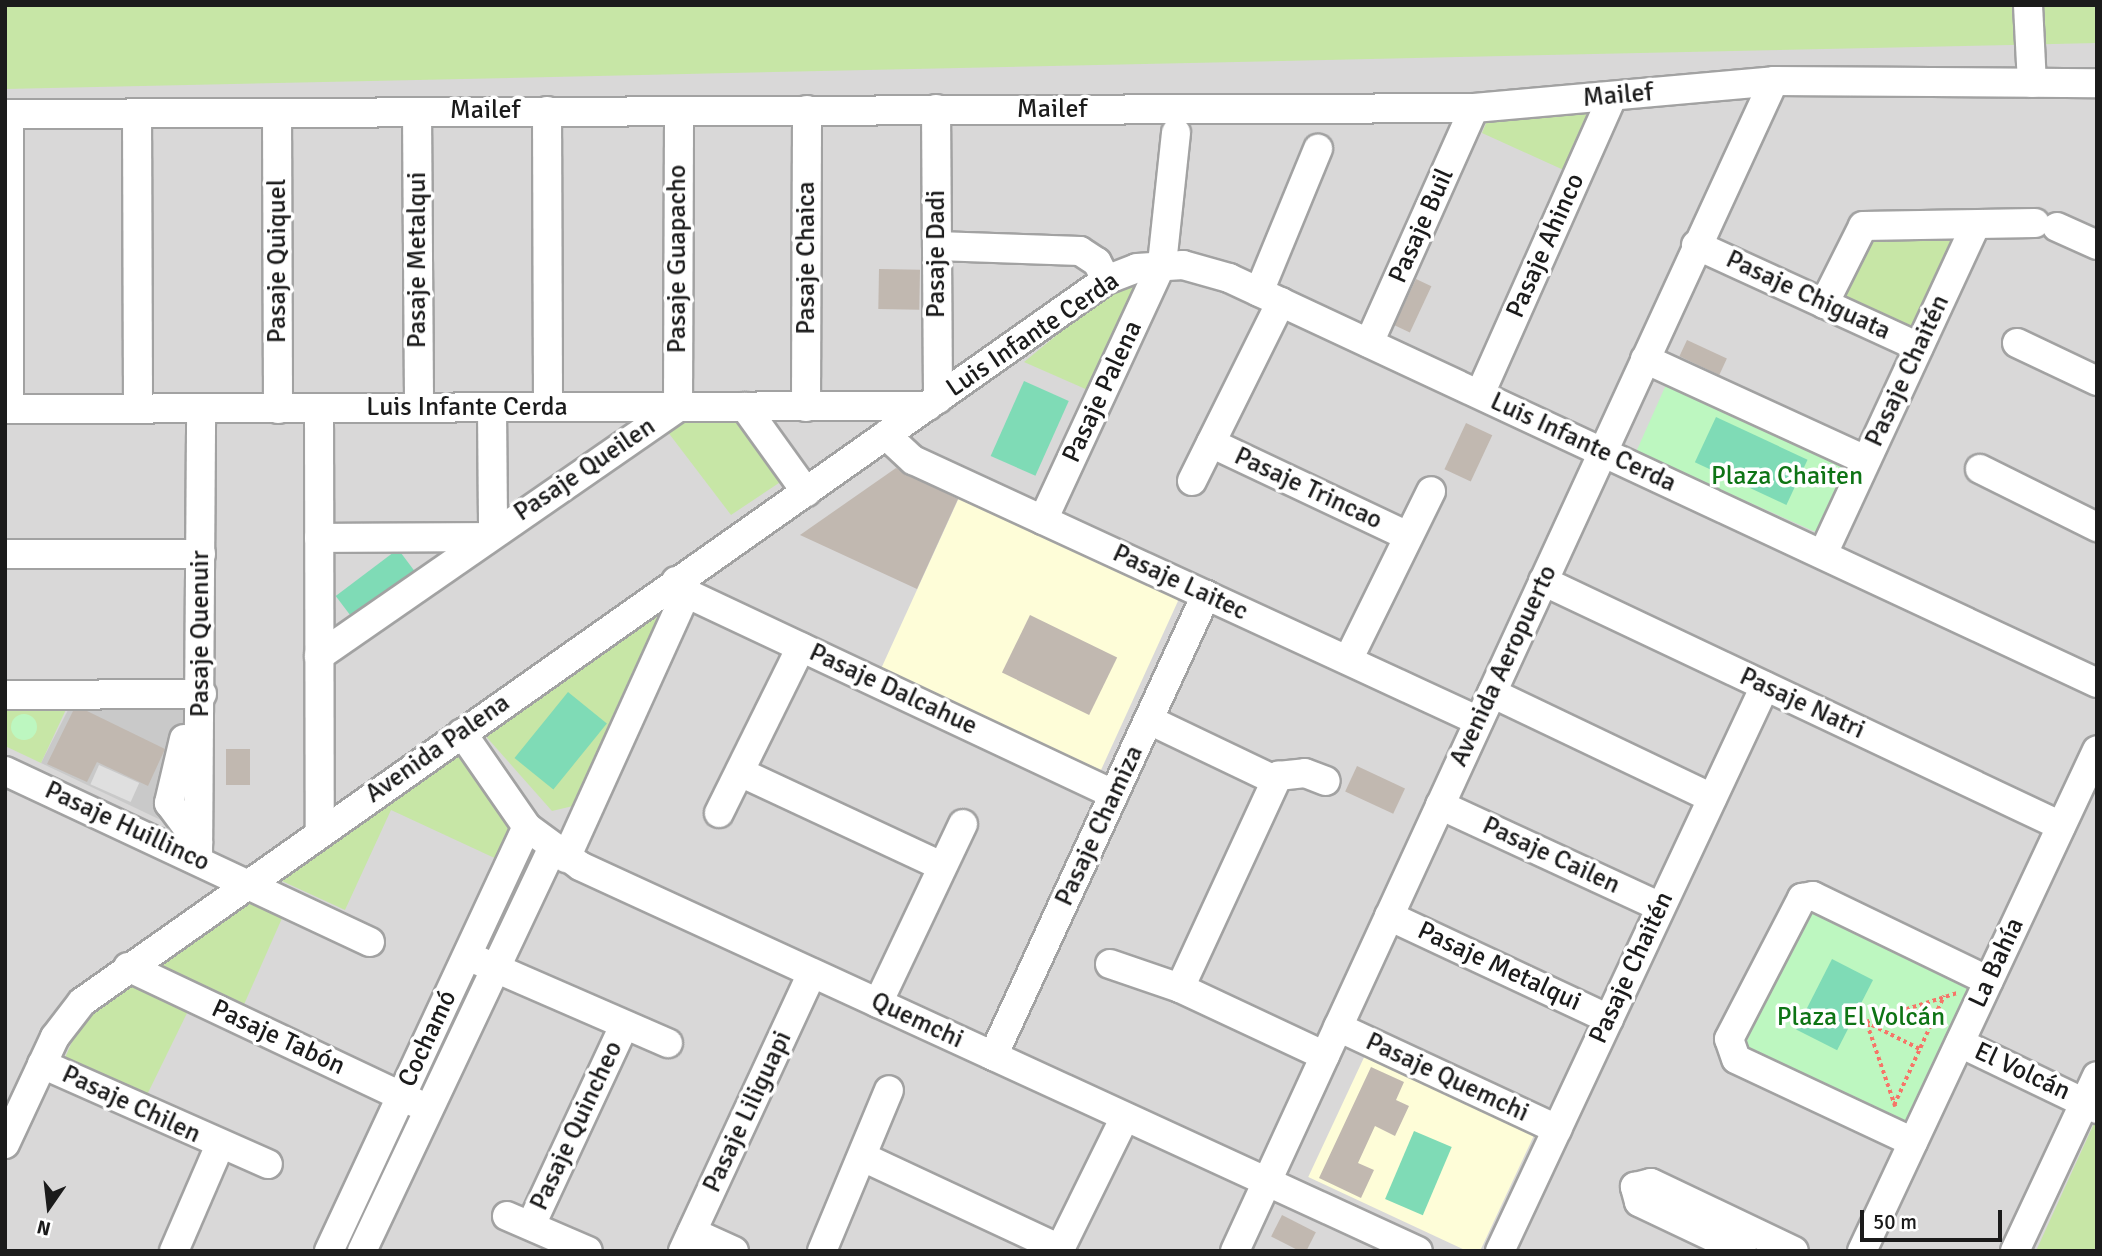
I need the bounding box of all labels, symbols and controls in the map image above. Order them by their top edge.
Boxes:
street label: Mailef [1582,77,1654,115]
street label: Mailef [1017,94,1087,126]
street label: Mailef [450,95,520,127]
street label: Pasaje Buil [1383,164,1461,288]
street label: Pasaje Guapacho [662,165,694,353]
street label: Pasaje Ahinco [1500,169,1592,323]
street label: Pasaje Metalqui [402,172,434,348]
street label: Pasaje Quiquel [262,179,294,343]
street label: Pasaje Chaica [791,181,823,335]
street label: Pasaje Dadi [921,190,953,318]
street label: Pasaje Chiguata [1721,244,1895,348]
street label: Luis Infante Cerda [941,266,1125,404]
street label: Pasaje Chaitén [1859,290,1957,452]
street label: Pasaje Palena [1057,316,1149,468]
street label: Luis Infante Cerda [1485,386,1681,500]
street label: Luis Infante Cerda [366,392,568,424]
street label: Pasaje Queilen [508,411,662,529]
street label: Pasaje Trincao [1229,441,1387,537]
park label: Plaza Chaiten [1711,461,1863,493]
street label: Pasaje Laitec [1107,538,1253,628]
street label: Pasaje Quenuir [185,551,217,717]
street label: Avenida Aeropuerto [1444,560,1564,772]
street label: Pasaje Dalcahue [804,637,982,743]
street label: Pasaje Natri [1734,661,1870,747]
street label: Avenida Palena [360,688,516,810]
street label: Pasaje Chamiza [1049,741,1151,911]
street label: Pasaje Huillinco [40,775,214,879]
street label: Pasaje Cailen [1477,811,1625,901]
street label: Pasaje Chaitén [1583,887,1681,1049]
street label: La Bahía [1963,913,2031,1013]
street label: Pasaje Metalqui [1412,916,1586,1018]
street label: Cochamó [392,986,464,1092]
street label: Quemchi [866,986,968,1056]
street label: Pasaje Tabón [206,994,350,1082]
park label: Plaza El Volcán [1777,1002,1945,1034]
street label: Pasaje Liliguapi [697,1026,799,1198]
street label: Pasaje Quemchi [1361,1027,1533,1129]
street label: Pasaje Quincheo [524,1036,630,1216]
street label: El Volcán [1969,1036,2075,1108]
street label: Pasaje Chilen [57,1059,205,1151]
north arrow [14,1172,84,1242]
scale bar [1864,1196,2006,1240]
text: 50 m [1873,1209,1917,1235]
text: N [35,1214,53,1241]

